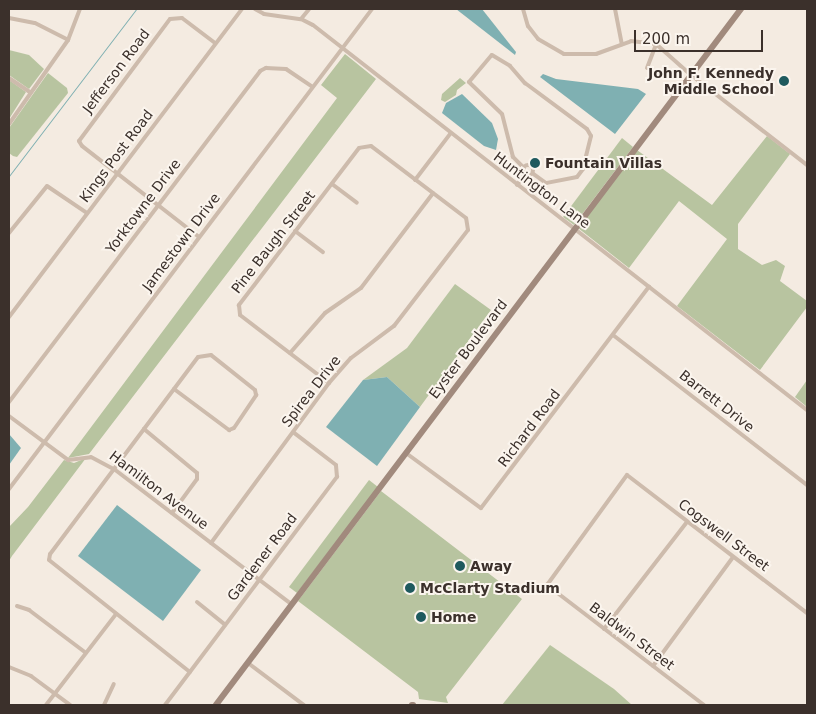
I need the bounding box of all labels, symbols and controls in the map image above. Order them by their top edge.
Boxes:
scale bar [636,20,765,52]
street label: Jefferson Road [79,26,153,116]
text: 200 m [642,30,690,48]
place label: John F. Kennedy Middle School [648,65,774,98]
marker: John F. Kennedy Middle School [778,75,790,87]
street label: Kings Post Road [76,106,156,206]
street label: Huntington Lane [490,148,594,232]
street label: Yorktowne Drive [102,155,184,257]
place label: Fountain Villas [545,155,662,171]
marker: Fountain Villas [529,157,541,169]
street label: Pine Baugh Street [228,187,318,297]
street label: Jamestown Drive [139,190,223,294]
street label: Eyster Boulevard [425,296,511,402]
street label: Spirea Drive [278,352,344,430]
street label: Barrett Drive [676,367,758,435]
street label: Richard Road [494,386,564,470]
street label: Hamilton Avenue [106,447,212,533]
street label: Cogswell Street [675,495,773,575]
street label: Gardener Road [224,510,300,604]
place label: Away [470,558,512,574]
marker: Away [454,560,466,572]
place label: McClarty Stadium [420,580,560,596]
marker: McClarty Stadium [404,582,416,594]
street label: Baldwin Street [586,599,678,673]
place label: Home [431,609,476,625]
marker: Home [415,611,427,623]

